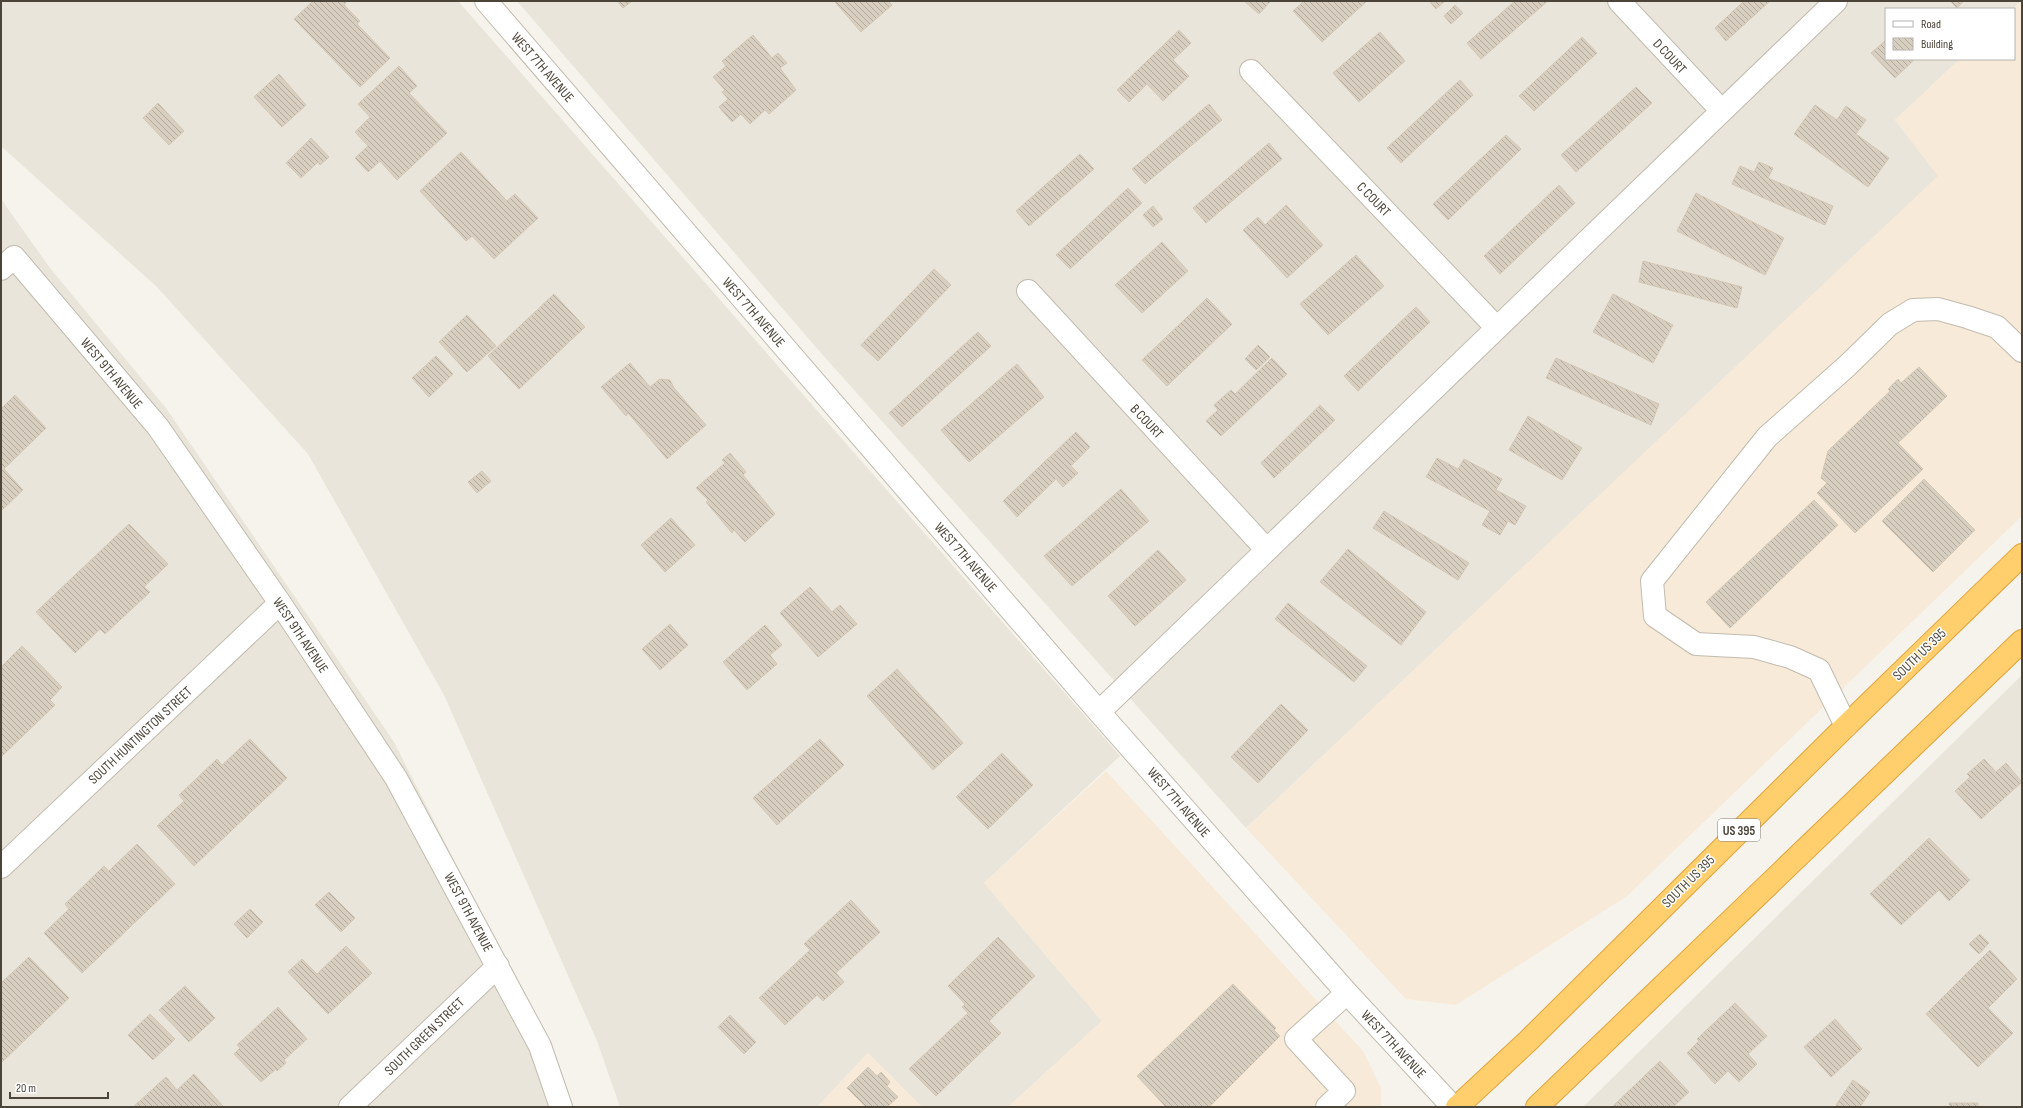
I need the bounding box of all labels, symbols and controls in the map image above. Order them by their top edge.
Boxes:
legend [1885,8,2015,60]
text: Road [1921,17,1941,32]
street label: WEST 7TH AVENUE [508,29,578,106]
street label: D COURT [1649,35,1690,78]
text: Building [1921,37,1953,52]
street label: C COURT [1353,179,1394,220]
street label: WEST 7TH AVENUE [719,274,789,351]
street label: WEST 9TH AVENUE [77,334,146,412]
street label: B COURT [1126,401,1167,442]
street label: WEST 7TH AVENUE [931,519,1001,596]
street label: WEST 9TH AVENUE [269,594,332,676]
street label: SOUTH US 395 [1889,624,1950,684]
street label: SOUTH HUNTINGTON STREET [85,683,196,788]
street label: WEST 7TH AVENUE [1144,764,1214,841]
road number: US 395 [1718,819,1760,841]
street label: SOUTH US 395 [1658,851,1719,911]
street label: WEST 9TH AVENUE [441,870,497,955]
street label: SOUTH GREEN STREET [381,994,468,1079]
street label: WEST 7TH AVENUE [1358,1007,1430,1082]
scale bar [10,1074,108,1100]
text: 20 m [16,1081,36,1096]

